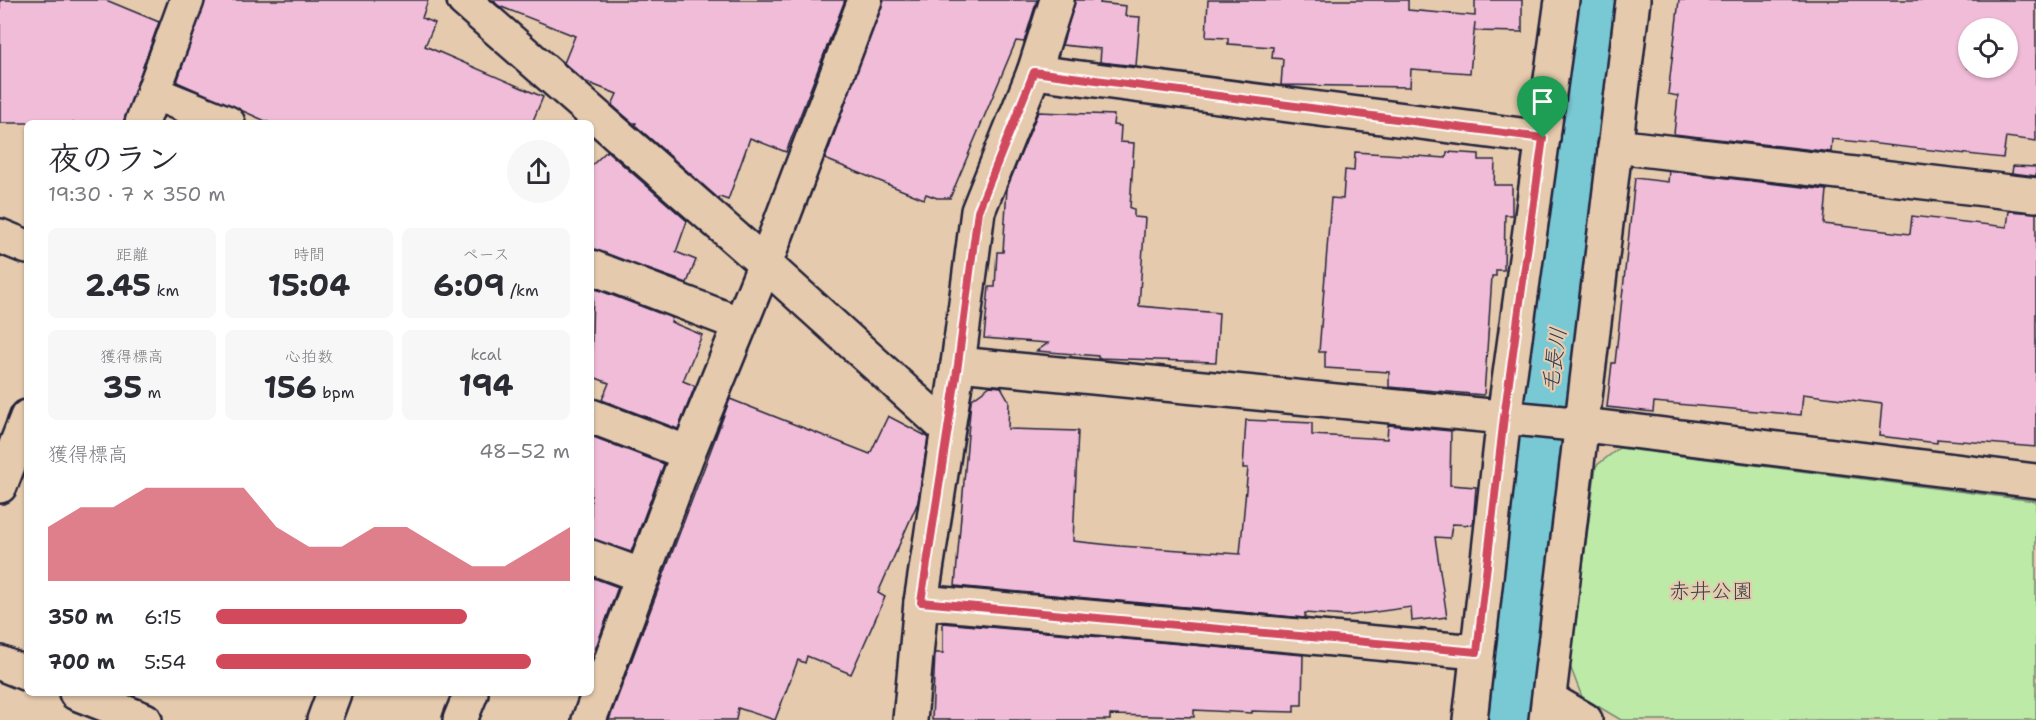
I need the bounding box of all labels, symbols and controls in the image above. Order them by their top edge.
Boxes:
map controls [1958,18,2018,78]
button: locate [1958,18,2018,78]
pin [1517,76,1568,138]
icon: arrive [1526,85,1559,118]
text: 夜のラン [48,136,180,181]
button: share [507,140,570,203]
text: 19:30 · 7 × 350 m [48,181,226,207]
text: 距離 [116,244,148,265]
text: 時間 [293,244,325,265]
text: ペース [462,244,510,265]
text: 2.45 [85,265,151,306]
text: 15:04 [268,265,350,306]
text: 6:09 [433,265,505,306]
text: km [151,280,179,301]
text: /km [505,280,539,301]
water label: 毛長川 [1535,325,1573,395]
text: kcal [470,344,502,365]
text: 獲得標高 [100,346,164,367]
text: 心拍数 [285,346,333,367]
text: 194 [459,365,513,406]
text: 35 [103,367,142,408]
text: 156 [264,367,317,408]
text: m [142,382,161,403]
text: bpm [317,382,354,403]
text: 48–52 m [479,438,570,464]
text: 獲得標高 [48,441,128,467]
park label: 赤井公園 [1669,577,1753,605]
text: 350 m [48,604,113,630]
text: 6:15 [144,604,182,630]
text: 700 m [48,649,115,675]
text: 5:54 [144,649,186,675]

